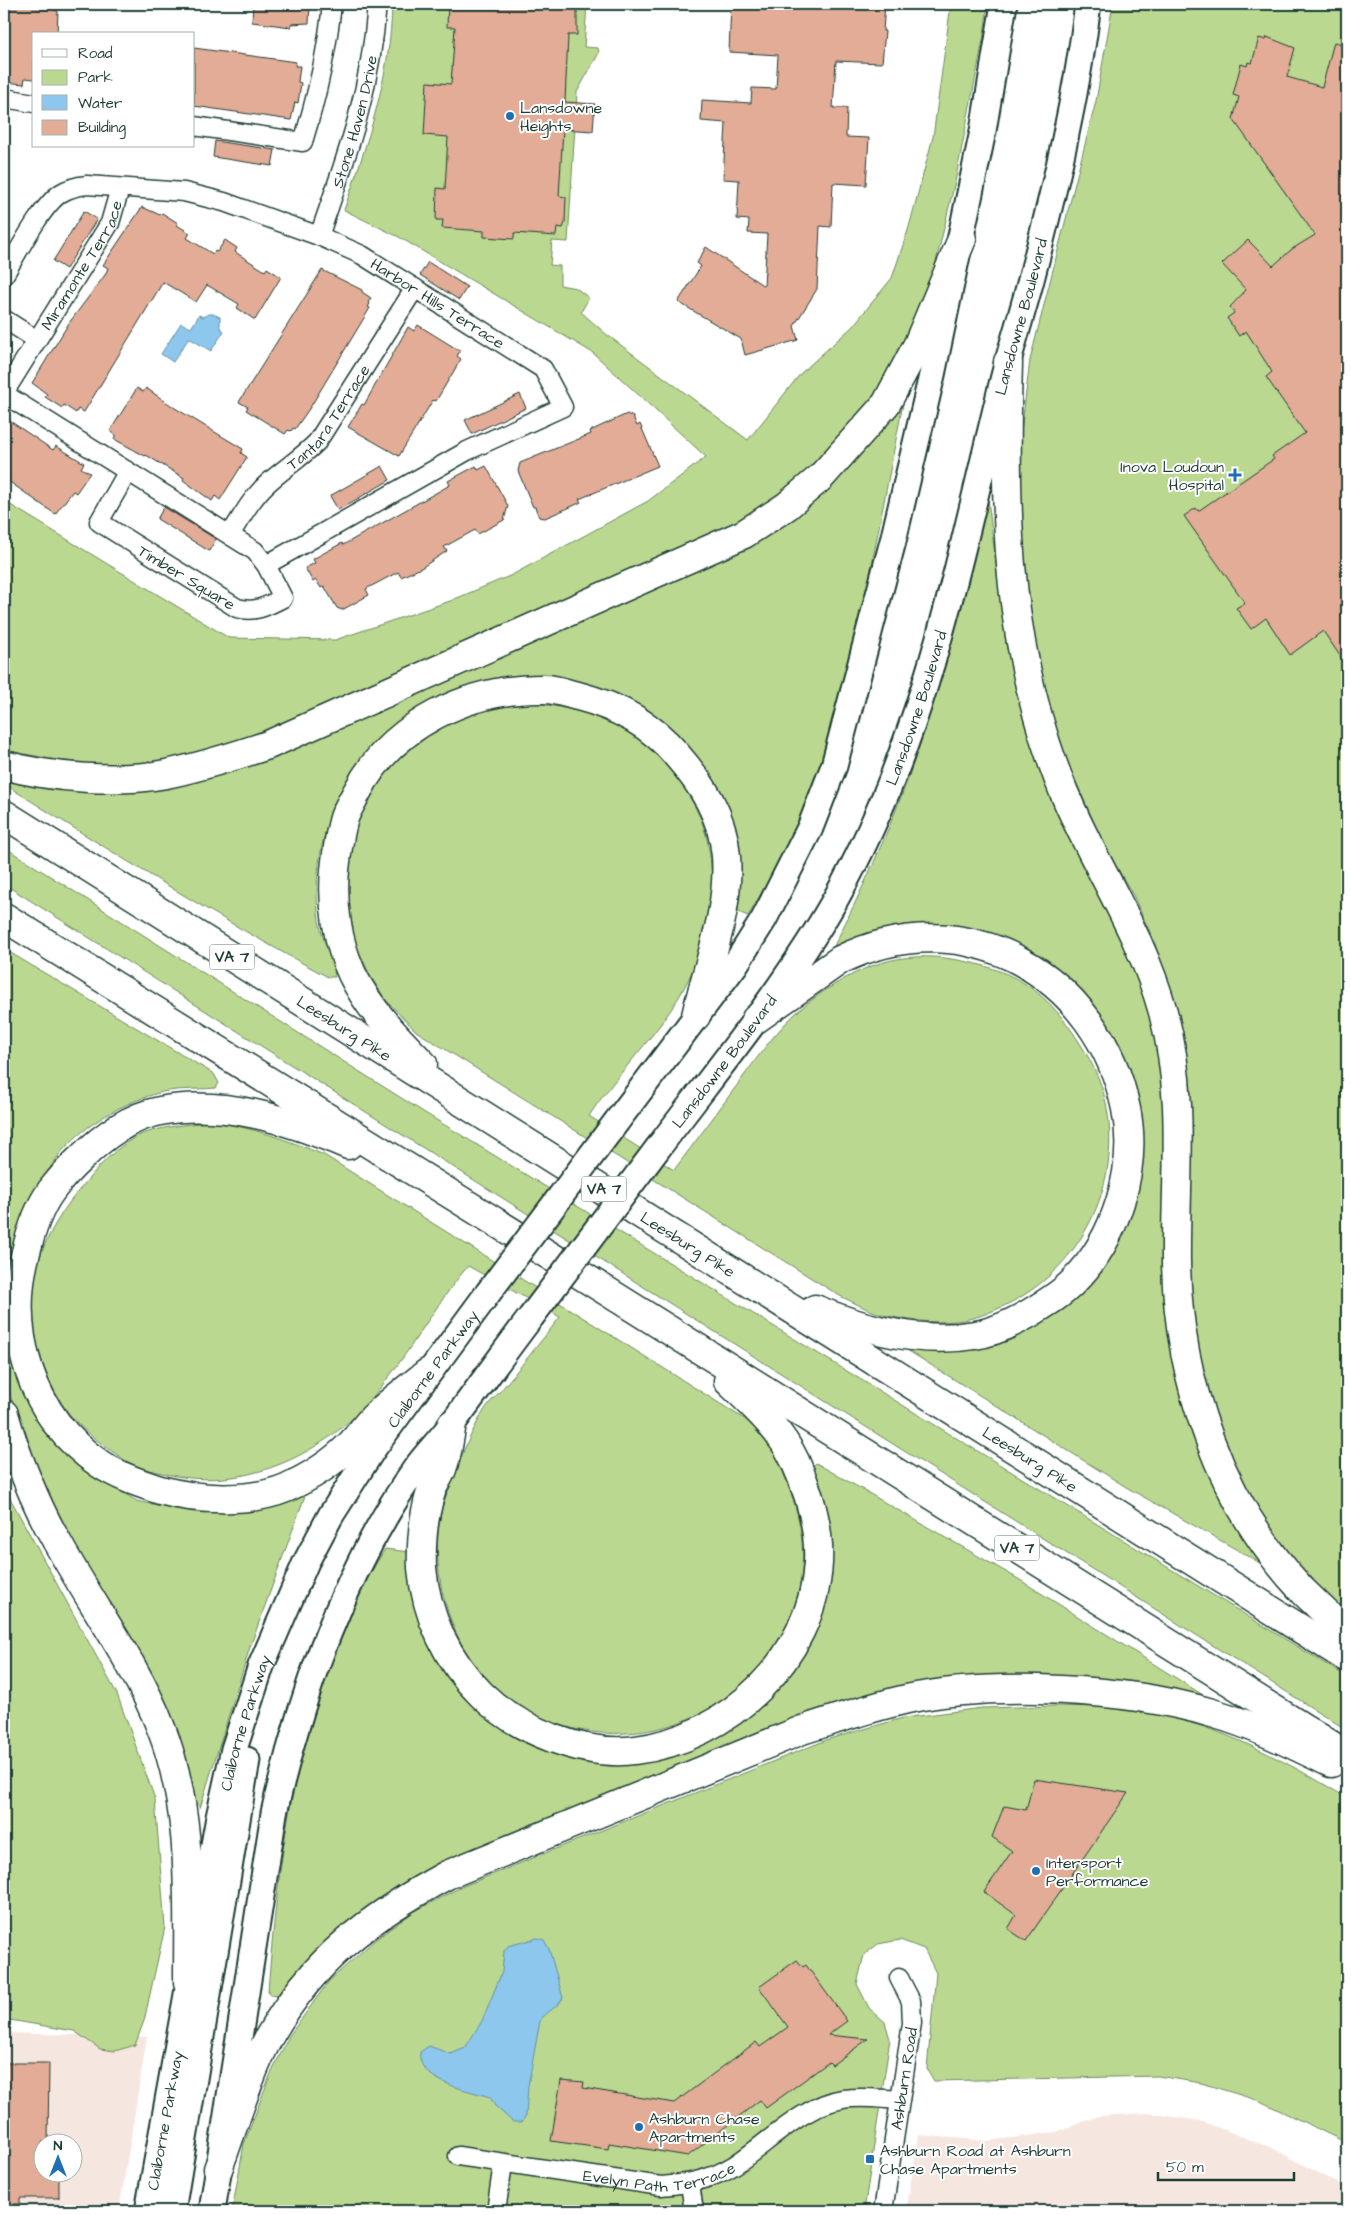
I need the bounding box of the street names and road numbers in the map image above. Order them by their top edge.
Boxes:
street label: Stone Haven Drive [327,53,383,191]
street label: Miramonte Terrace [36,198,128,334]
street label: Lansdowne Boulevard [990,236,1053,398]
street label: Harbor Hills Terrace [366,253,509,354]
street label: Tantara Terrace [283,360,376,475]
street label: Timber Square [134,540,240,616]
street label: Lansdowne Boulevard [881,628,952,789]
road number: VA 7 [210,944,254,970]
street label: Leesburg Pike [292,991,396,1067]
street label: Lansdowne Boulevard [667,991,782,1133]
road number: VA 7 [582,1176,626,1202]
street label: Leesburg Pike [636,1207,740,1283]
street label: Claiborne Parkway [382,1306,485,1432]
street label: Leesburg Pike [978,1422,1082,1498]
road number: VA 7 [994,1536,1040,1560]
street label: Claiborne Parkway [215,1651,278,1793]
street label: Ashburn Road [886,2026,923,2131]
street label: Claiborne Parkway [142,2049,190,2192]
street label: Evelyn Path Terrace [582,2157,740,2198]

